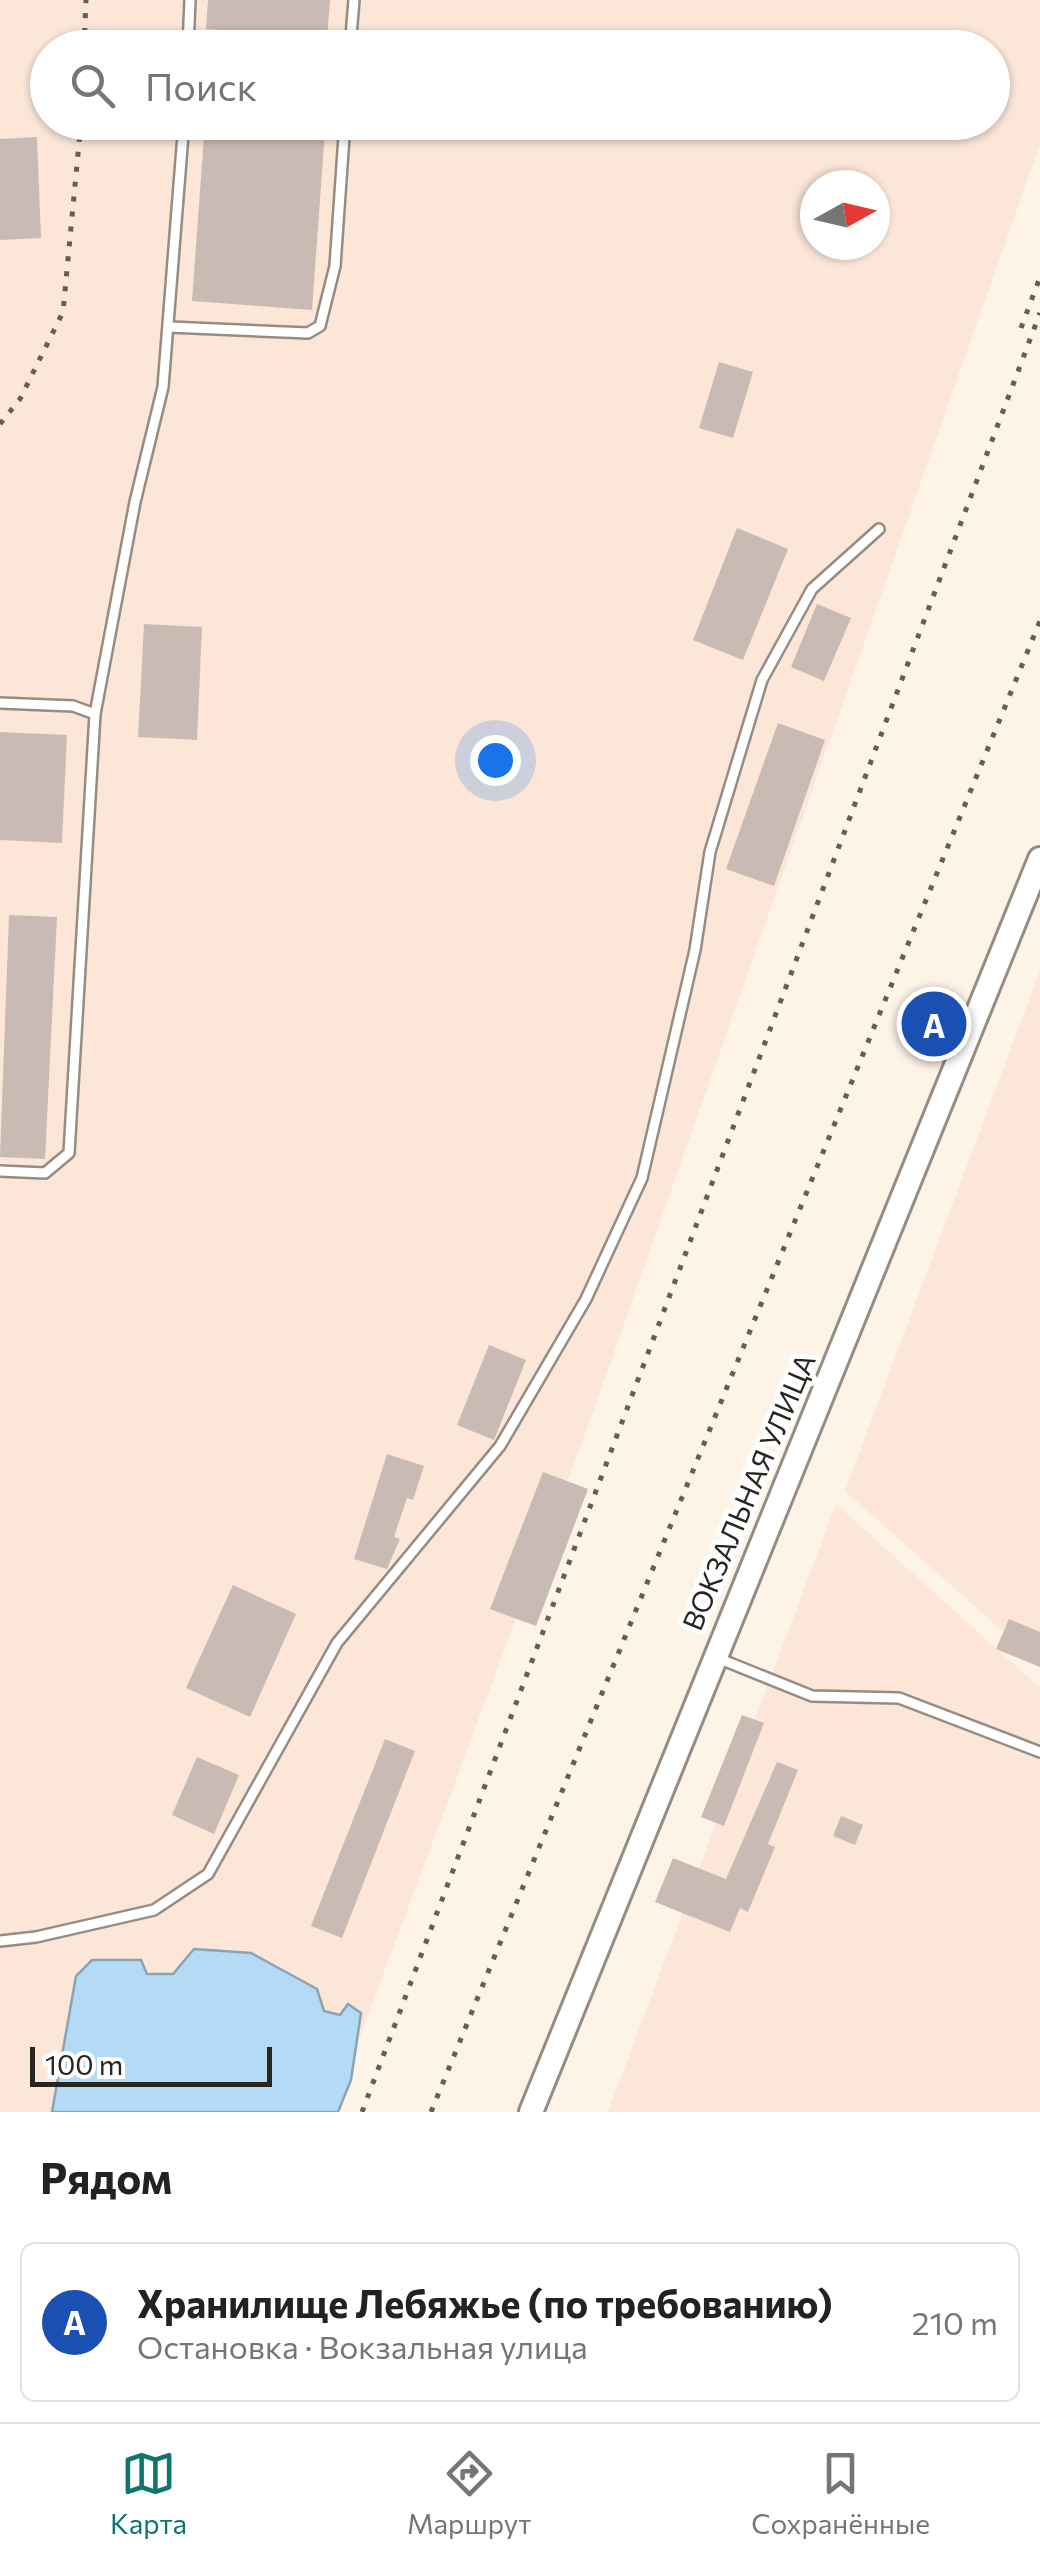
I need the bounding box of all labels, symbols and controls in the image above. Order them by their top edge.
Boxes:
search box [30,30,1010,140]
icon: search [65,58,120,113]
text: Поиск [145,62,257,109]
north arrow [800,170,890,260]
your location [470,735,521,786]
pin: A [902,986,966,1062]
street label: ВОКЗАЛЬНАЯ УЛИЦА [674,1348,822,1635]
scale bar [30,2042,272,2086]
text: 100 m [45,2047,123,2081]
text: Рядом [40,2151,172,2203]
text: Хранилище Лебяжье (по требованию) [137,2279,833,2326]
text: A [63,2302,86,2342]
text: 210 m [912,2302,998,2342]
text: Остановка · Вокзальная улица [137,2326,588,2366]
tab: Карта [110,2446,187,2540]
tab: Маршрут [407,2446,531,2540]
tab: Сохранённые [751,2446,930,2540]

